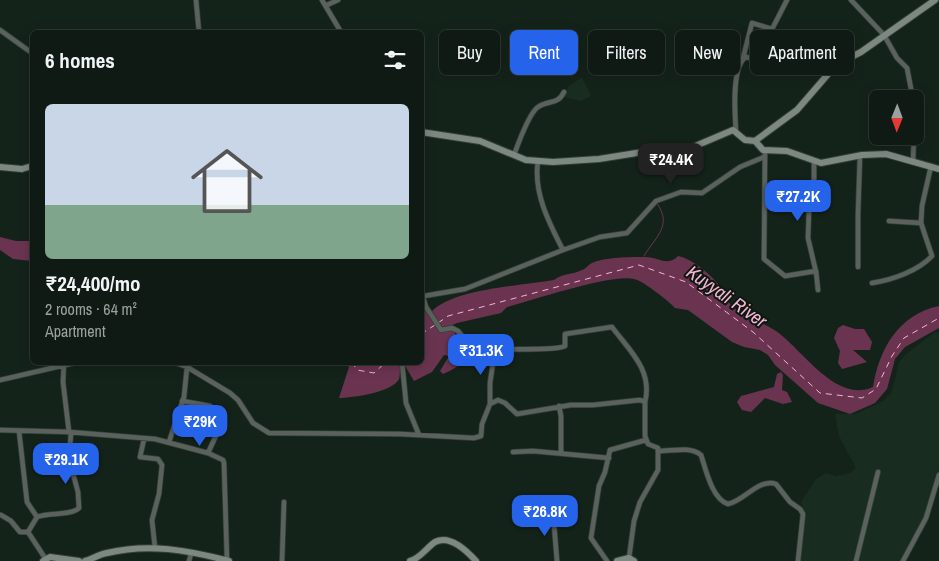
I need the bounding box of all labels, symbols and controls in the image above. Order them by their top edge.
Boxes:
chip: Buy [439,30,500,75]
chip: Rent [510,30,578,75]
chip: Filters [588,30,665,75]
chip: New [675,30,740,75]
chip: Apartment [750,30,854,75]
text: 6 homes [45,46,115,75]
icon: filters [381,46,409,74]
north arrow [869,90,924,145]
map controls [869,90,924,145]
icon: home [182,136,272,226]
pin: ₹24.4K [630,142,712,185]
text: ₹24.4K [649,148,693,170]
pin: ₹27.2K [757,180,839,222]
text: ₹27.2K [776,185,820,207]
water label: Kuyyali River [682,259,773,334]
text: ₹24,400/mo [45,269,140,298]
text: 2 rooms · 64 m² [45,298,137,320]
text: Apartment [45,320,106,342]
pin: ₹31.3K [440,334,522,376]
text: ₹31.3K [459,339,503,361]
pin: ₹29K [170,404,230,447]
text: ₹29K [183,410,217,432]
pin: ₹29.1K [25,442,107,485]
text: ₹29.1K [44,448,88,470]
pin: ₹26.8K [504,494,586,537]
text: ₹26.8K [523,500,567,522]

